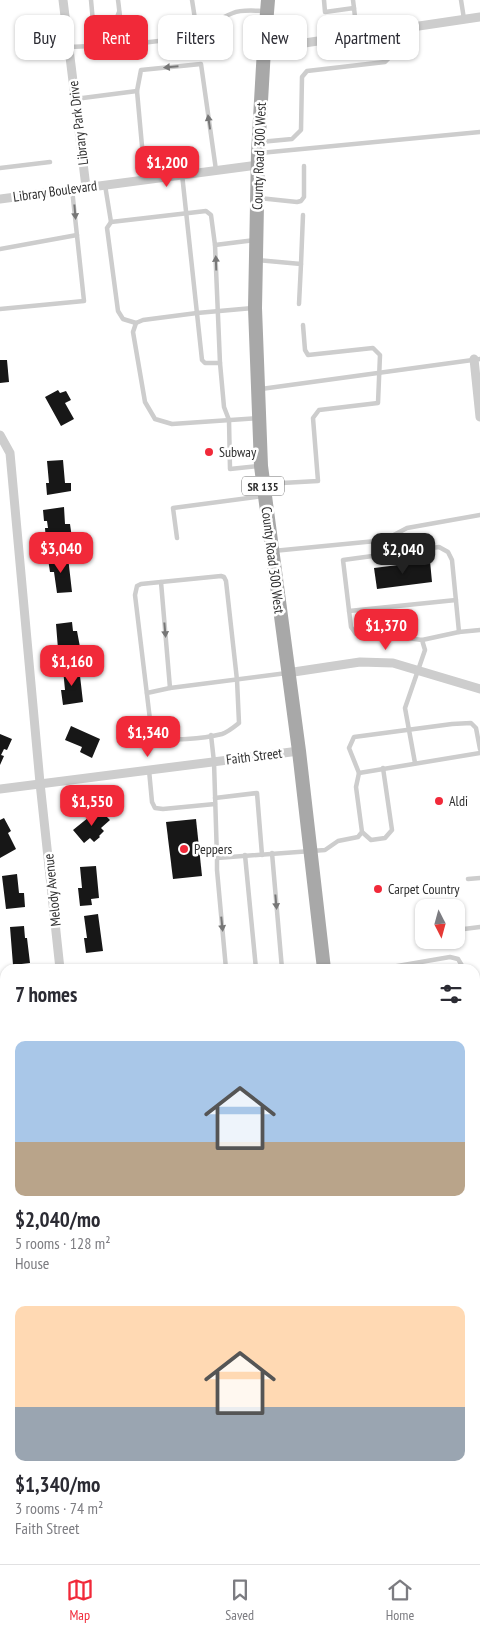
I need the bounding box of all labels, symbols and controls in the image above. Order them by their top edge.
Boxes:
chip: Buy [15,15,74,60]
chip: Rent [84,15,148,60]
chip: Filters [158,15,233,60]
chip: New [243,15,307,60]
chip: Apartment [317,15,419,60]
one-way arrow [163,63,179,71]
street label: Library Park Drive [64,80,92,166]
street label: County Road 300 West [248,102,270,210]
one-way arrow [205,113,213,129]
pin: $1,200 [126,146,208,188]
text: $1,200 [146,152,188,172]
street label: Library Boulevard [12,176,98,206]
one-way arrow [71,204,79,220]
one-way arrow [211,255,219,271]
place label: Subway [219,443,257,461]
marker: Subway [203,446,215,458]
road number: SR 135 [242,476,284,496]
street label: County Road 300 West [258,505,289,615]
pin: $3,040 [20,532,102,574]
pin: $2,040 [362,532,444,575]
text: $3,040 [40,538,82,558]
text: $2,040 [382,539,424,559]
pin: $1,370 [345,608,427,651]
text: $1,370 [365,615,407,635]
one-way arrow [161,622,169,638]
pin: $1,160 [31,644,113,687]
text: $1,160 [51,651,93,671]
pin: $1,340 [107,716,189,758]
text: $1,340 [127,722,169,742]
street label: Faith Street [225,744,283,768]
pin: $1,550 [51,784,133,827]
text: $1,550 [71,791,113,811]
place label: Aldi [449,792,468,810]
marker: Aldi [433,795,445,807]
place label: Peppers [194,840,232,858]
marker: Peppers [178,843,190,855]
street label: Melody Avenue [39,853,65,927]
place label: Carpet Country [388,880,460,898]
marker: Carpet Country [372,883,384,895]
one-way arrow [272,894,280,910]
north arrow [415,899,465,949]
map controls [415,899,465,949]
one-way arrow [218,916,226,932]
icon: filters [437,980,465,1008]
text: 7 homes [15,981,77,1008]
icon: home [195,1073,285,1163]
text: $2,040/mo [15,1206,100,1233]
text: 5 rooms · 128 m² [15,1233,111,1253]
text: House [15,1253,49,1273]
icon: home [195,1338,285,1428]
text: $1,340/mo [15,1471,100,1498]
text: 3 rooms · 74 m² [15,1498,103,1518]
text: Faith Street [15,1518,79,1538]
tab: Map [66,1576,94,1624]
tab: Saved [225,1576,254,1624]
tab: Home [386,1576,414,1624]

